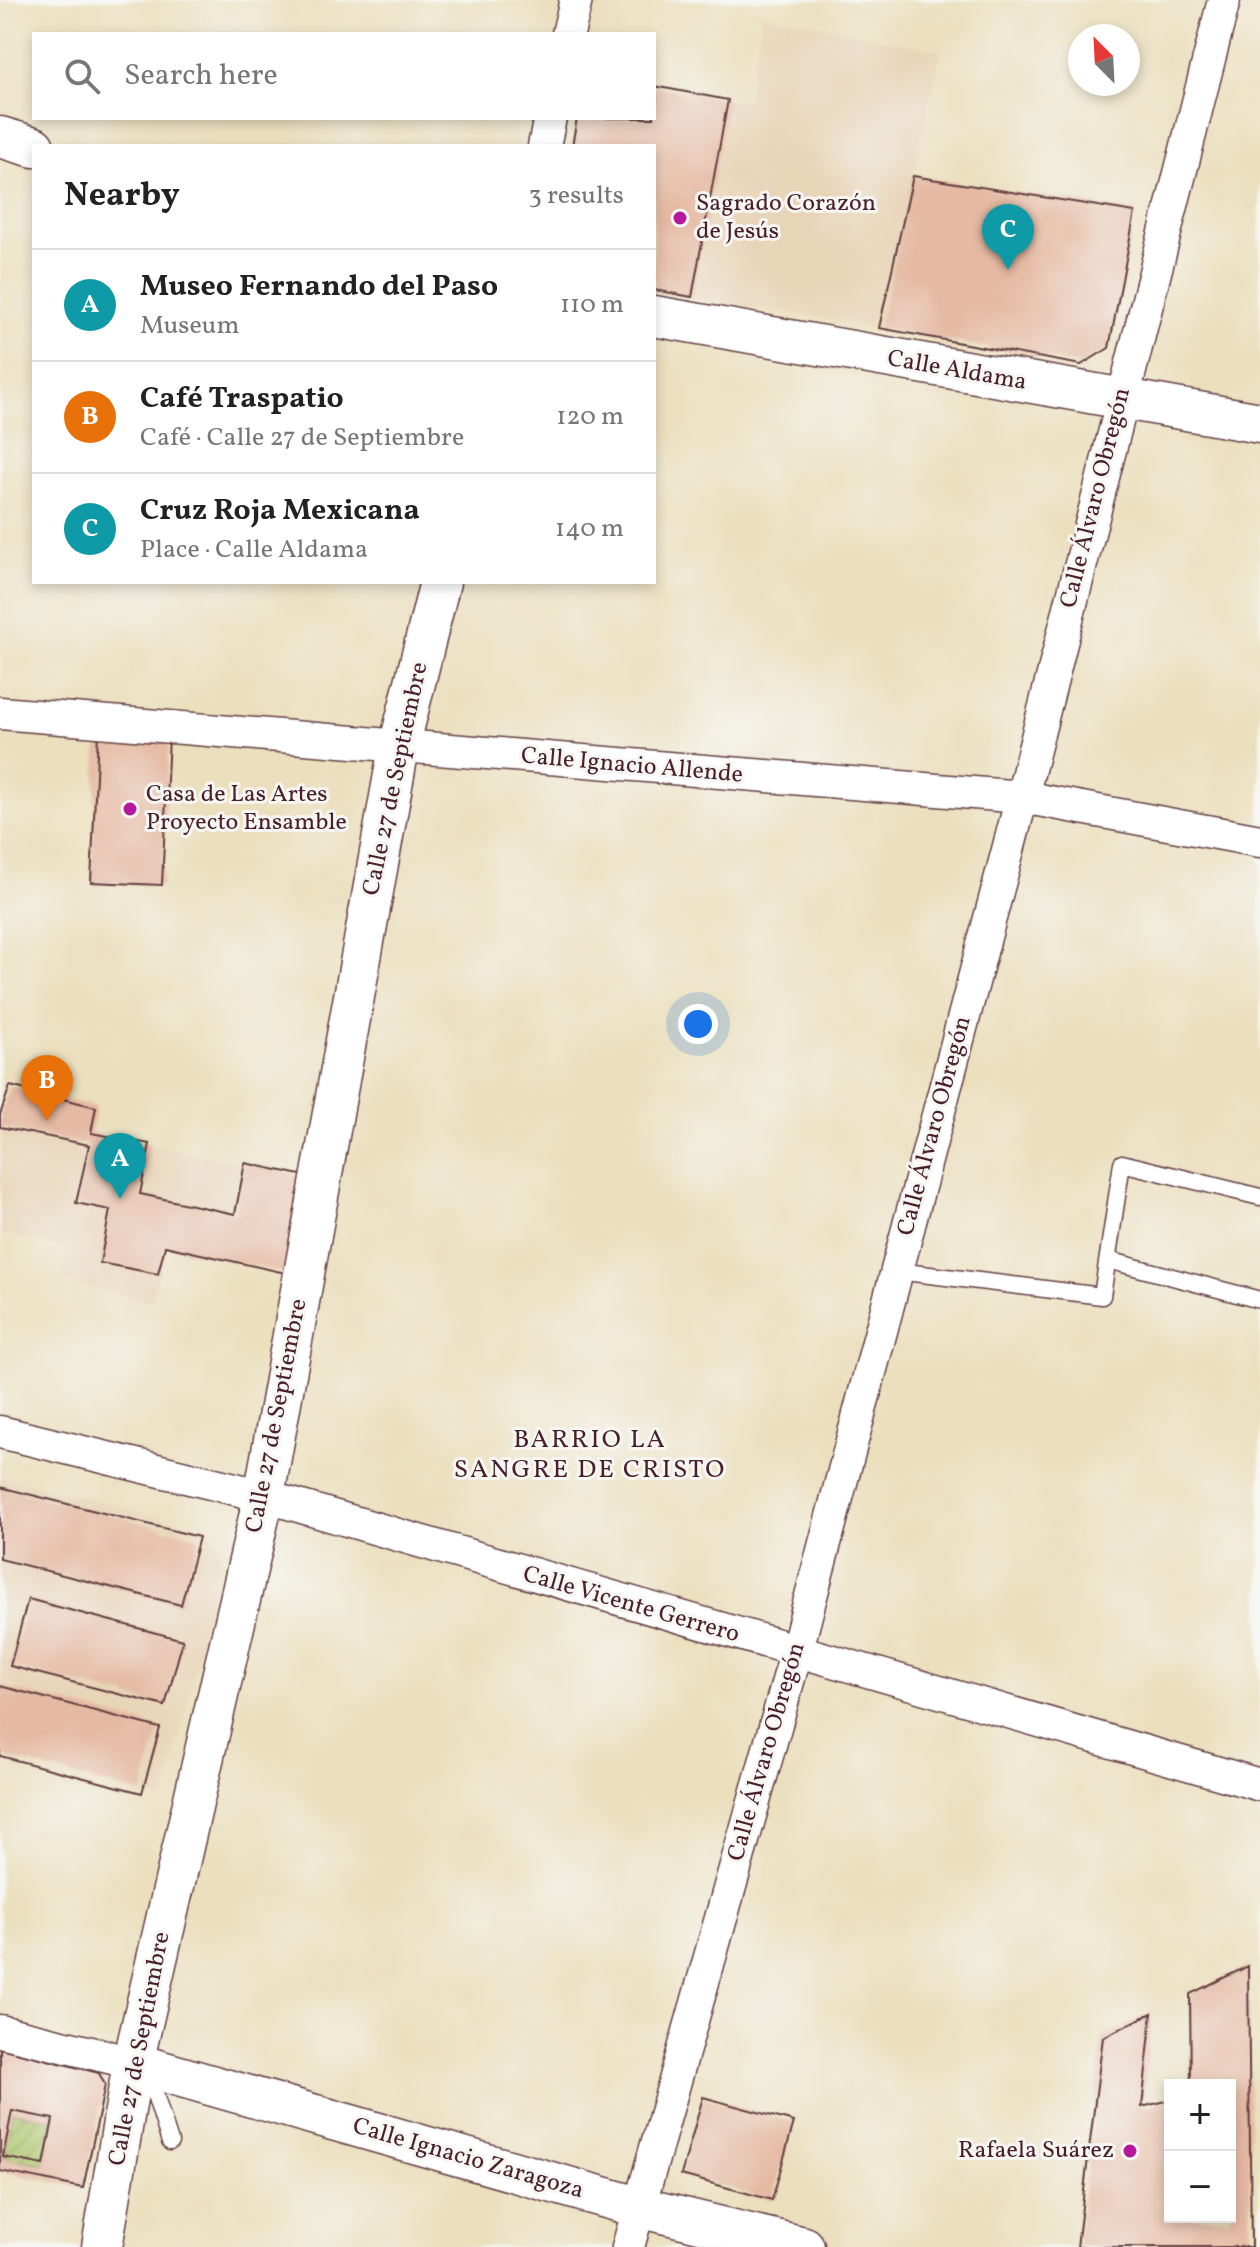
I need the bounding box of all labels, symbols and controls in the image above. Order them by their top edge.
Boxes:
north arrow [1068,24,1140,96]
search box [32,32,656,120]
icon: search [60,54,104,98]
text: Search here [124,55,278,97]
text: Nearby [64,173,180,220]
text: 3 results [528,178,624,214]
place label: Sagrado Corazón de Jesús [696,187,876,249]
pin: C [982,204,1034,270]
marker: Sagrado Corazón de Jesús [671,209,689,227]
text: Museo Fernando del Paso [140,266,498,308]
text: A [81,287,99,323]
text: 110 m [560,287,624,323]
text: Museum [140,308,239,344]
street label: Calle Aldama [885,342,1029,400]
text: Café Traspatio [140,378,344,420]
street label: Calle Álvaro Obregón [1052,384,1140,612]
text: B [81,399,99,435]
text: 120 m [556,399,624,435]
text: Café · Calle 27 de Septiembre [140,420,464,456]
text: Cruz Roja Mexicana [140,490,420,532]
text: C [82,511,98,547]
text: 140 m [555,511,624,547]
text: Place · Calle Aldama [140,532,368,568]
street label: Calle 27 de Septiembre [355,659,437,899]
street label: Calle Ignacio Allende [520,739,744,793]
place label: Casa de Las Artes Proyecto Ensamble [146,778,347,840]
marker: Casa de Las Artes Proyecto Ensamble [121,800,139,818]
your location [678,1004,718,1044]
street label: Calle Álvaro Obregón [889,1012,981,1240]
pin: B [21,1055,73,1121]
pin: A [94,1133,146,1199]
street label: Calle 27 de Septiembre [238,1296,316,1536]
district label: BARRIO LA SANGRE DE CRISTO [454,1422,726,1488]
street label: Calle Vicente Gerrero [519,1558,743,1652]
street label: Calle Álvaro Obregón [720,1639,814,1865]
street label: Calle 27 de Septiembre [101,1929,179,2169]
map controls [1164,2079,1236,2223]
button: + [1164,2079,1236,2151]
street label: Calle Ignacio Zaragoza [349,2110,587,2208]
place label: Rafaela Suárez [958,2134,1114,2168]
marker: Rafaela Suárez [1121,2142,1139,2160]
button: − [1164,2151,1236,2223]

